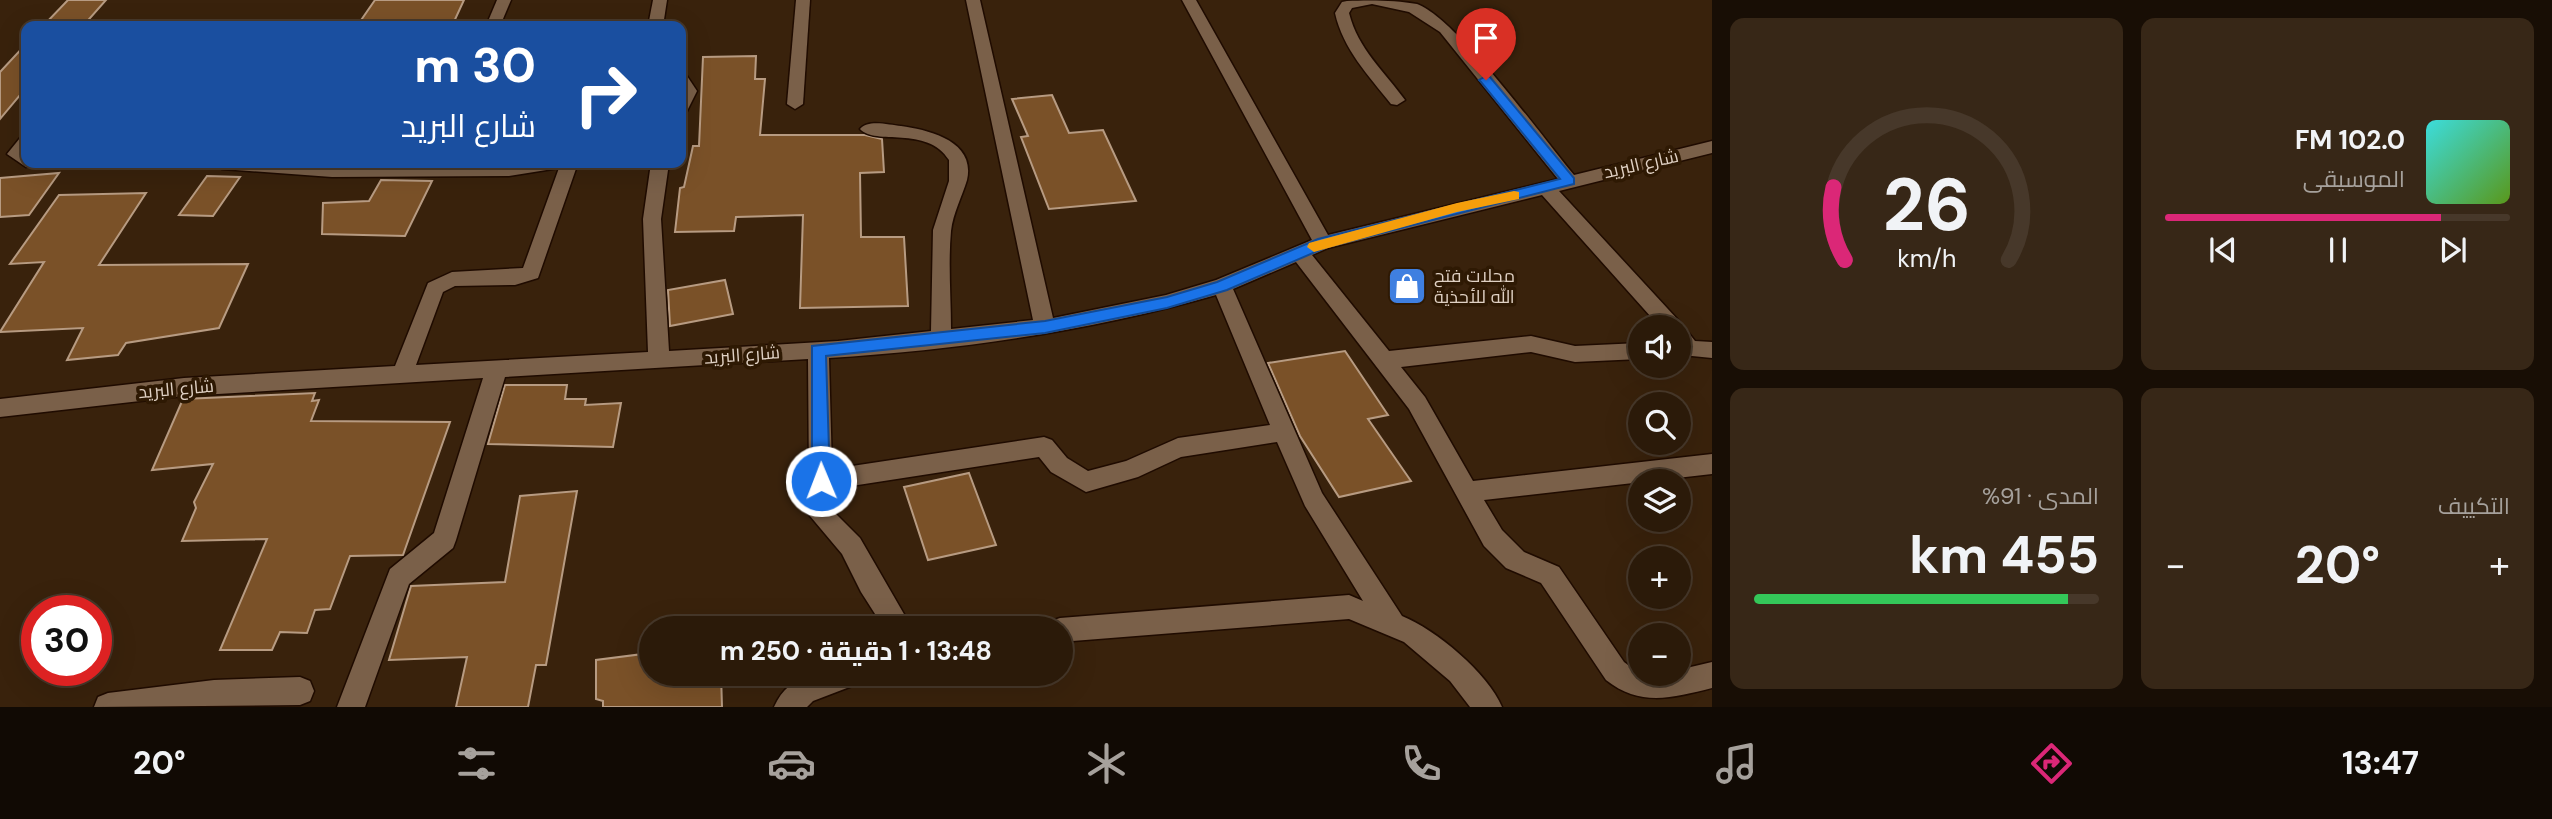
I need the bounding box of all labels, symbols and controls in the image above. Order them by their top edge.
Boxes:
pin [1456,8,1516,80]
icon: arrive [1467,19,1505,57]
text: 30 m [414,33,536,97]
icon: right [560,49,651,140]
text: شارع البريد [401,105,536,147]
text: 102.0 FM [2295,123,2405,157]
street label: شارع البريد [1601,144,1681,184]
text: 26 [1882,159,1971,254]
text: الموسيقى [2303,164,2405,194]
icon: previous [2204,231,2242,269]
icon: pause [2319,231,2357,269]
icon: next [2434,231,2472,269]
text: km/h [1897,242,1956,275]
place label: محلات فتح الله للأحذية [1434,264,1515,309]
shop icon: محلات فتح الله للأحذية [1386,265,1428,307]
map controls [1628,315,1691,686]
button: sound [1628,315,1691,378]
street label: شارع البريد [703,340,781,370]
street label: شارع البريد [137,374,215,404]
button: search [1628,392,1691,455]
position arrow [784,444,858,518]
button: layers [1628,469,1691,532]
text: المدى · 91% [1982,481,2099,511]
text: التكييف [2438,491,2510,521]
text: 455 km [1909,521,2099,589]
text: 20° [2295,531,2380,599]
text: − [2165,540,2186,590]
text: + [2489,540,2510,590]
button: + [1628,546,1691,609]
speed limit sign: 30 [21,595,112,686]
button: − [1628,623,1691,686]
text: 13:48 · 1 دقيقة · 250 m [720,634,992,668]
icon: filters [452,739,501,788]
icon: car [767,739,816,788]
icon: climate [1082,739,1131,788]
icon: phone [1397,739,1446,788]
icon: music [1712,739,1761,788]
icon: directions [2027,739,2076,788]
text: 20° [133,742,186,784]
text: 13:47 [2342,742,2419,784]

